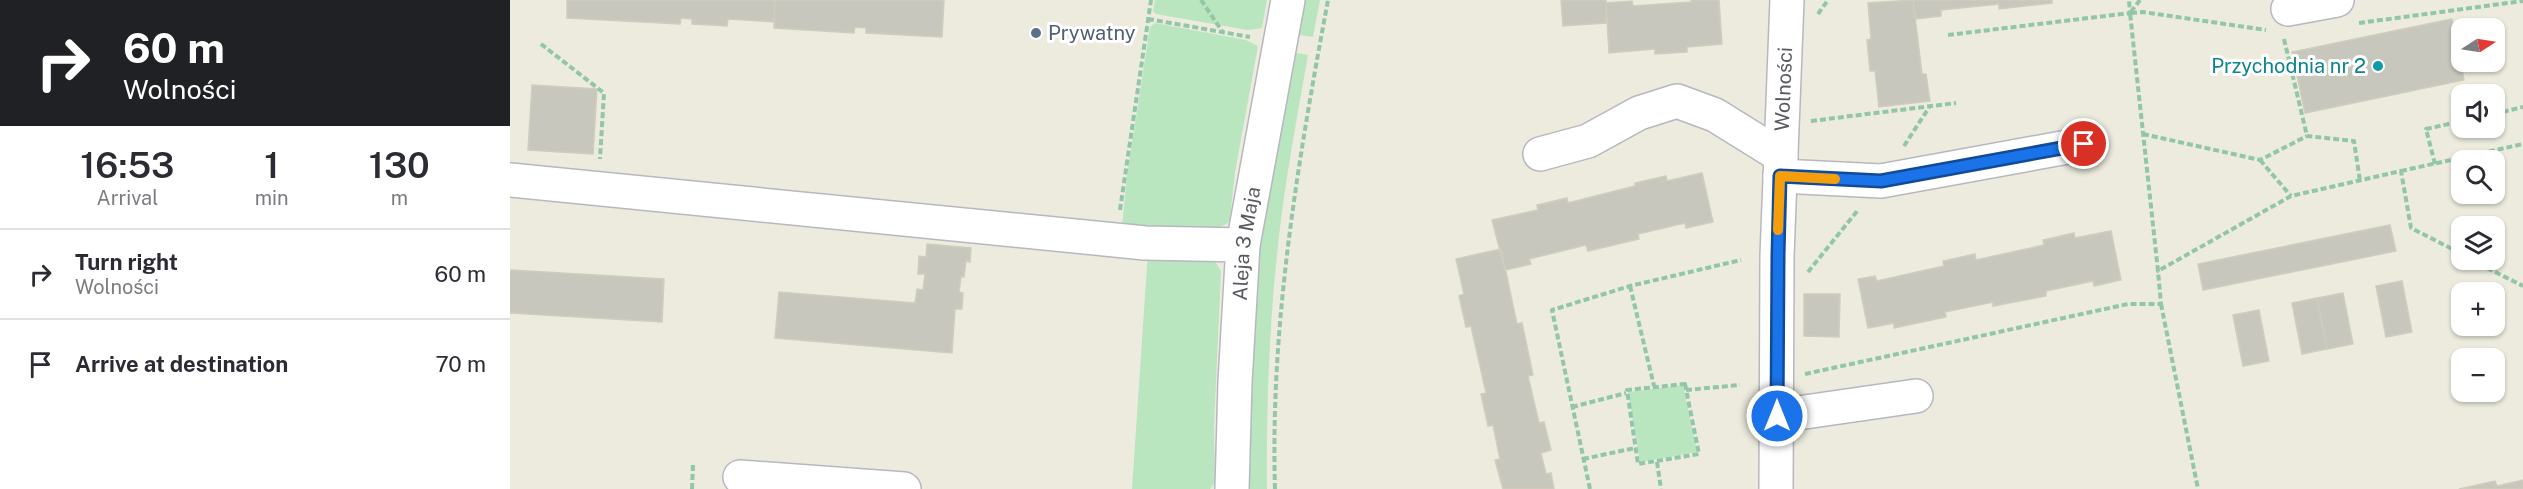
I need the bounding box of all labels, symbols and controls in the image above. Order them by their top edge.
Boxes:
north arrow [2451,18,2505,72]
map controls [2451,18,2505,402]
place label: Prywatny [1048,21,1136,45]
text: 60 m [123,23,225,72]
icon: right [24,24,102,102]
marker: Prywatny [1029,26,1043,40]
street label: Wolności [1770,47,1797,132]
place label: Przychodnia nr 2 [2211,54,2366,78]
marker: Przychodnia nr 2 [2371,59,2385,73]
text: Wolności [123,73,236,105]
button: sound [2451,84,2505,138]
pin [2058,118,2109,169]
icon: arrive [2067,127,2100,160]
text: 16:53 [80,144,175,186]
text: 1 [264,144,279,186]
text: 130 [369,144,430,186]
button: search [2451,150,2505,204]
street label: Aleja 3 Maja [1228,185,1265,301]
text: Arrival [96,186,158,210]
text: min [255,186,289,210]
text: m [391,186,408,210]
button: layers [2451,216,2505,270]
text: Turn right [75,249,178,275]
icon: right [24,258,57,291]
text: 60 m [435,261,486,287]
text: Wolności [75,275,159,299]
button: + [2451,282,2505,336]
icon: arrive [24,348,57,381]
button: − [2451,348,2505,402]
text: Arrive at destination [75,351,288,377]
text: 70 m [435,351,486,377]
position arrow [1745,384,1809,448]

